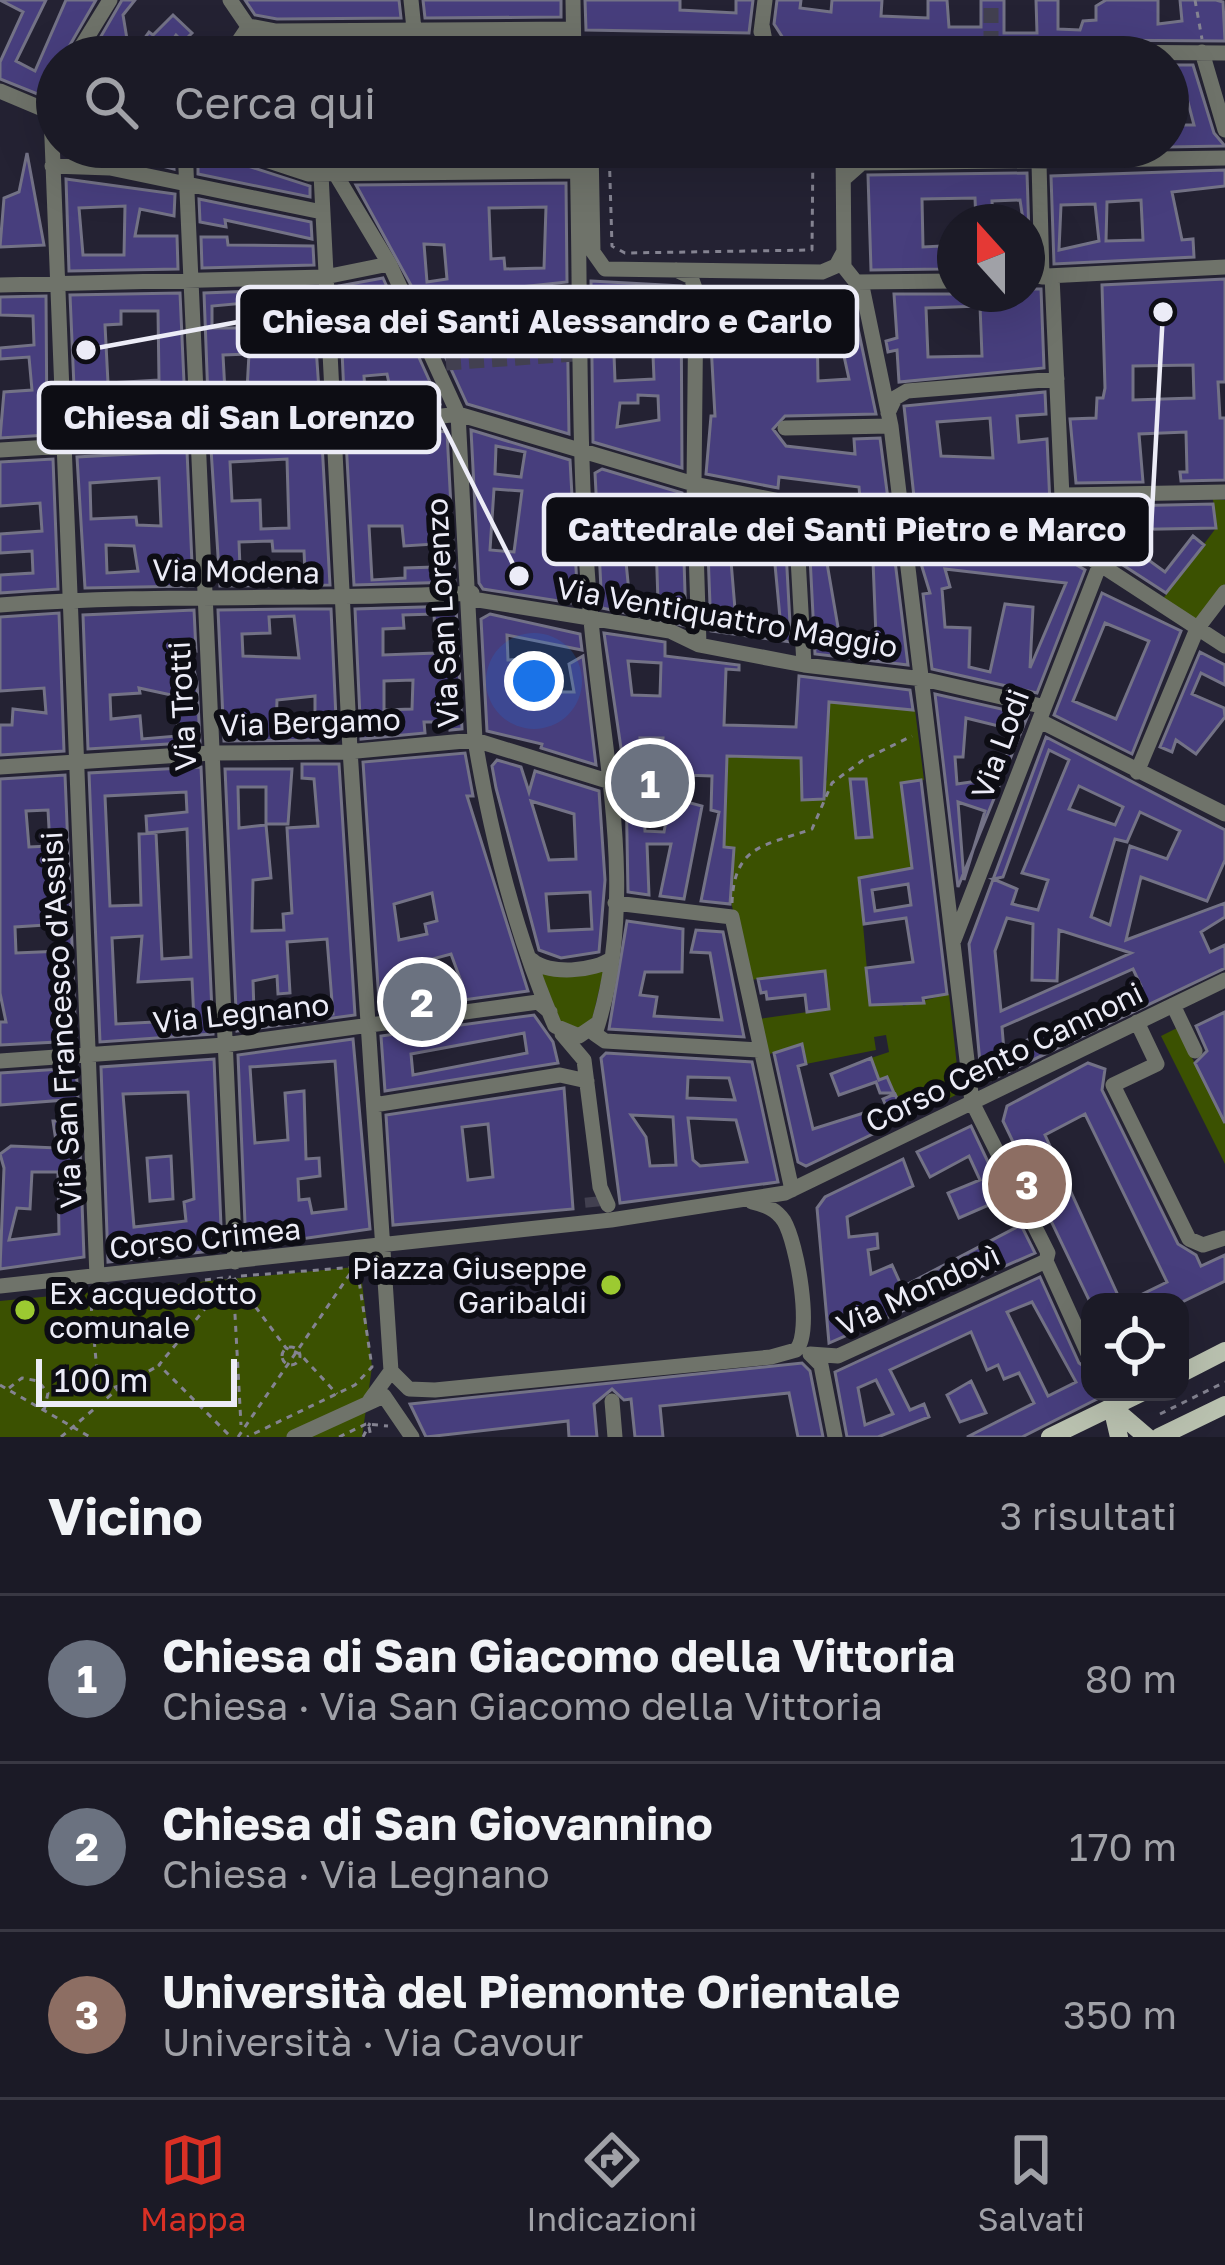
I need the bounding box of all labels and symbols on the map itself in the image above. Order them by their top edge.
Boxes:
north arrow [937,204,1045,312]
callout: Chiesa dei Santi Alessandro e Carlo [238,287,857,356]
text: Chiesa dei Santi Alessandro e Carlo [262,301,832,340]
callout: Chiesa di San Lorenzo [39,383,439,452]
text: Chiesa di San Lorenzo [63,397,415,436]
callout: Cattedrale dei Santi Pietro e Marco [544,495,1151,564]
street label: Via San Lorenzo [418,497,466,729]
text: Cattedrale dei Santi Pietro e Marco [568,509,1126,548]
street label: Via Modena [152,552,320,590]
street label: Via Ventiquattro Maggio [553,569,901,665]
street label: Via Trotti [161,640,203,772]
your location [504,651,564,711]
street label: Via Lodi [964,684,1036,804]
street label: Via Bergamo [219,701,401,743]
pin: 1 [611,738,689,828]
street label: Via San Francesco d'Assisi [33,831,89,1209]
pin: 2 [383,957,461,1047]
street label: Corso Cento Cannoni [860,974,1148,1140]
street label: Via Legnano [151,986,331,1040]
pin: 3 [988,1139,1066,1229]
street label: Corso Crimea [107,1210,303,1266]
street label: Via Mondovì [831,1237,1005,1343]
place label: Piazza Giuseppe Garibaldi [352,1250,587,1320]
marker: Piazza Giuseppe Garibaldi [598,1272,624,1298]
place label: Ex acquedotto comunale [49,1275,257,1345]
marker: Ex acquedotto comunale [12,1297,38,1323]
scale bar [36,1353,237,1406]

